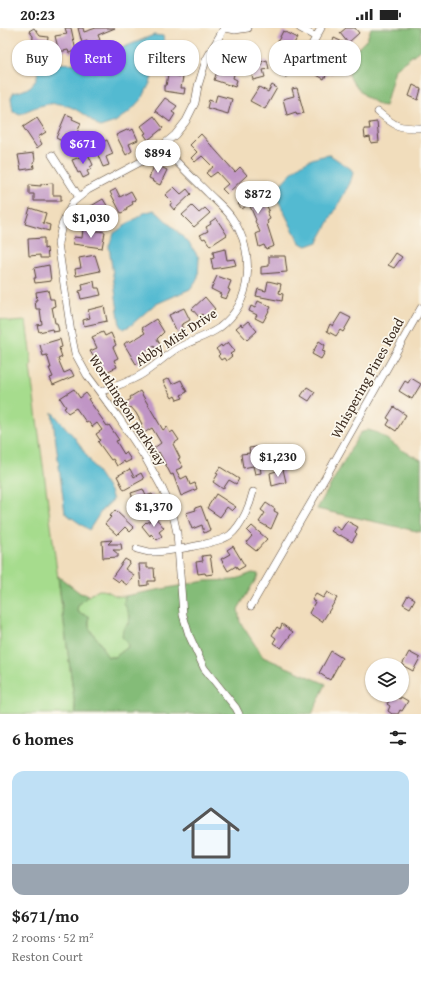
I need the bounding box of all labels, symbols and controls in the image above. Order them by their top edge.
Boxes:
text: 20:23 [20,4,55,25]
chip: Buy [12,40,62,76]
chip: Rent [70,40,126,76]
chip: Filters [134,40,199,76]
chip: New [207,40,261,76]
chip: Apartment [269,40,361,76]
pin: $671 [59,131,107,165]
text: $671 [70,134,96,153]
pin: $894 [134,140,182,174]
text: $894 [145,143,171,162]
pin: $872 [234,181,282,215]
text: $872 [245,184,271,203]
pin: $1,030 [58,205,124,239]
text: $1,030 [72,208,110,227]
street label: Abby Mist Drive [131,303,221,371]
street label: Whispering Pines Road [326,314,409,442]
street label: Worthington parkway [84,350,172,470]
pin: $1,230 [245,444,311,478]
text: $1,230 [259,447,297,466]
pin: $1,370 [121,494,187,528]
text: $1,370 [135,497,173,516]
map controls [365,658,409,702]
button: layers [365,658,409,702]
text: 6 homes [12,726,74,751]
icon: filters [387,727,409,749]
icon: home [175,797,247,869]
text: $671/mo [12,903,79,928]
text: 2 rooms · 52 m² [12,928,94,947]
text: Reston Court [12,947,83,966]

